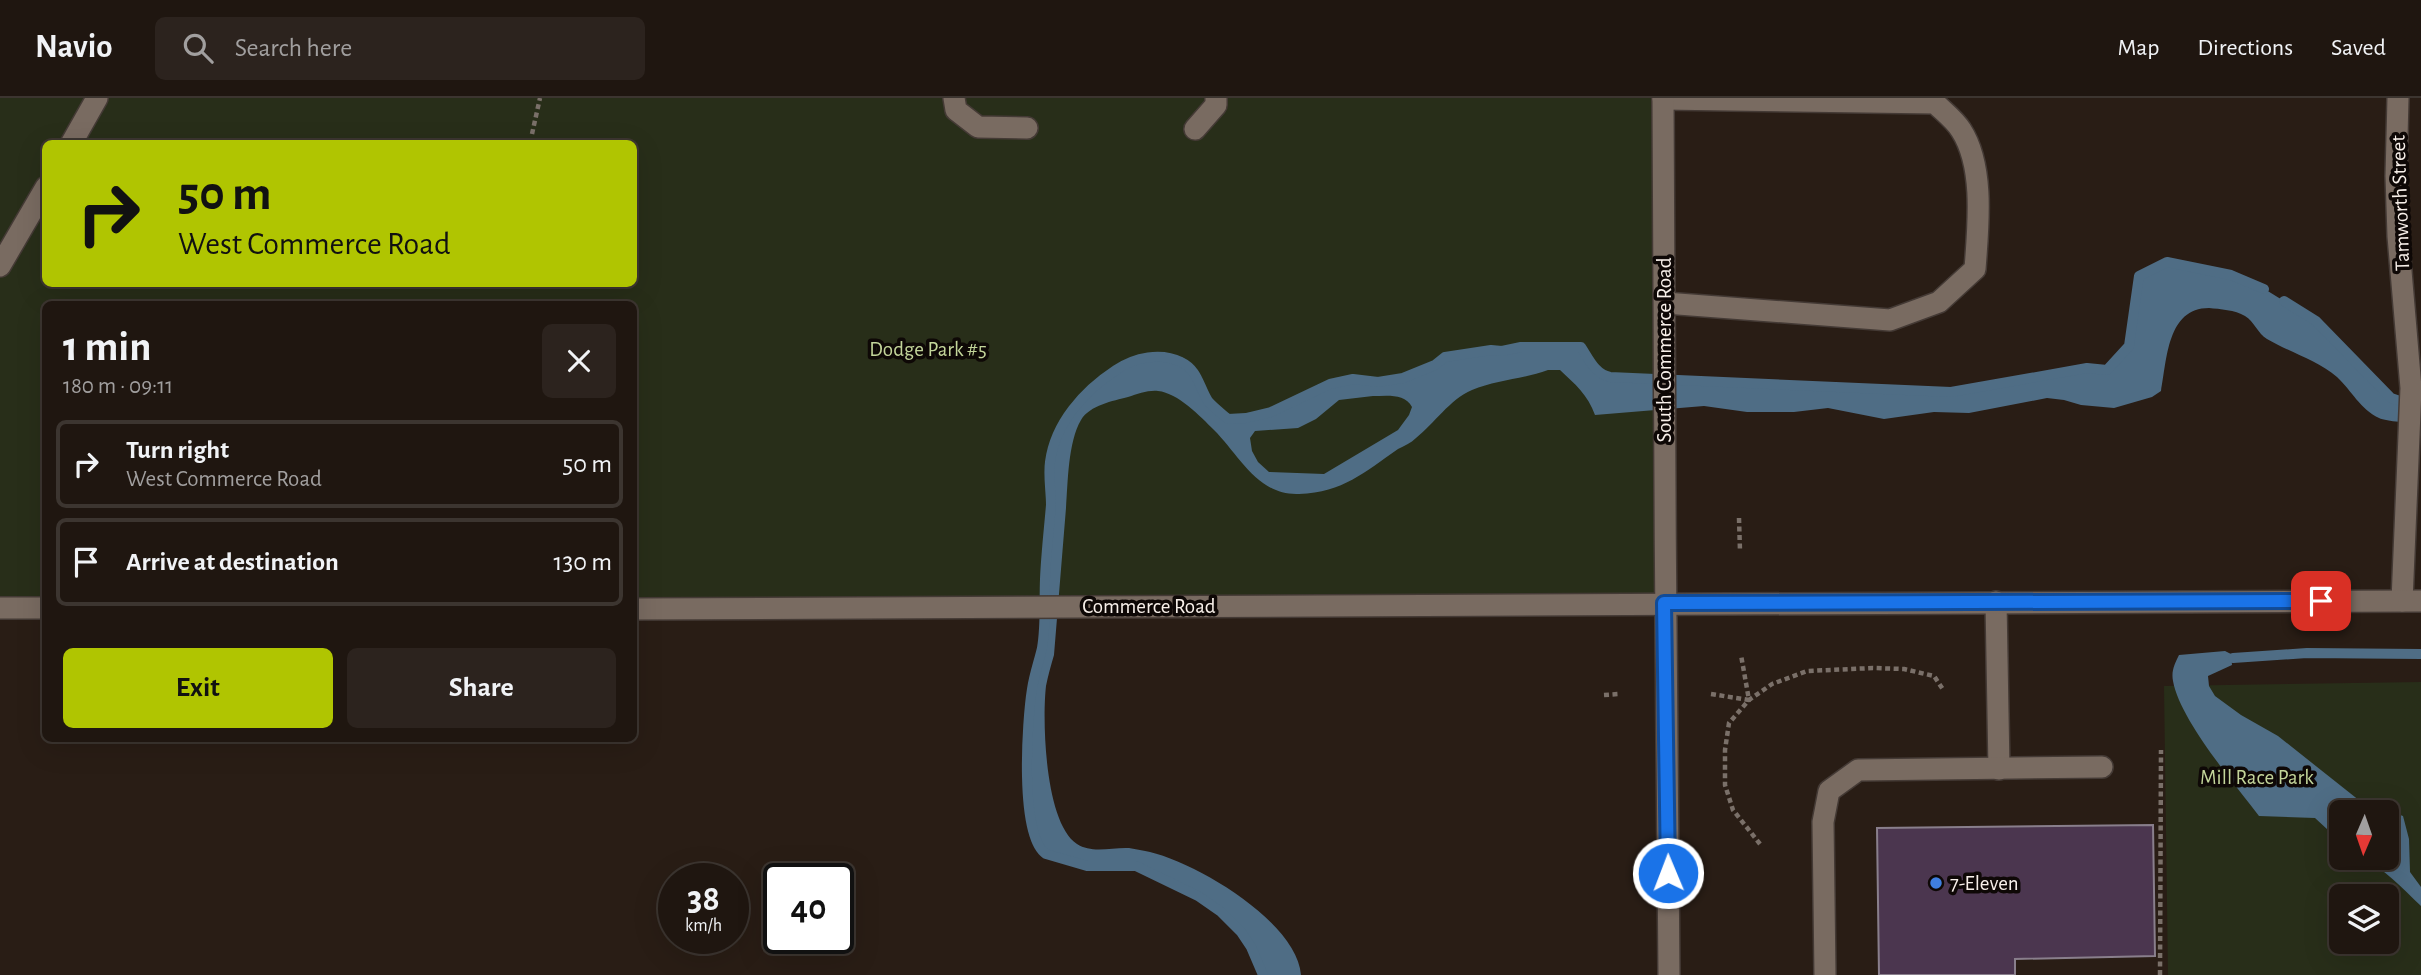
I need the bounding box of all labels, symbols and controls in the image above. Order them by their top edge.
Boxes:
search box [155,17,645,80]
icon: search [179,29,217,67]
text: Navio [35,31,113,64]
text: Search here [235,35,352,61]
text: Map [2117,36,2159,60]
text: Directions [2197,36,2293,60]
text: Saved [2331,36,2386,60]
street label: Tamworth Street [2388,134,2413,271]
icon: right [63,168,154,259]
text: 50 m [178,170,272,219]
text: West Commerce Road [178,228,451,260]
street label: South Commerce Road [1654,257,1675,443]
button: close [542,324,616,398]
text: 1 min [63,326,152,368]
park label: Dodge Park #5 [869,339,987,360]
text: 180 m · 09:11 [63,375,173,398]
text: Turn right [126,437,229,463]
icon: right [67,445,105,483]
text: 50 m [562,451,612,477]
text: West Commerce Road [126,468,322,491]
icon: arrive [67,543,105,581]
text: Arrive at destination [126,549,339,575]
text: 130 m [554,549,612,575]
pin [2291,571,2351,631]
icon: arrive [2302,582,2340,620]
street label: Commerce Road [1082,596,1216,617]
button: Exit [63,648,333,728]
button: Share [347,648,616,728]
park label: Mill Race Park [2200,767,2314,788]
north arrow [2329,800,2399,870]
map controls [2329,800,2399,954]
position arrow [1631,836,1705,910]
speed limit sign: 40 [763,863,854,954]
place label: 7-Eleven [1950,873,2019,894]
marker: 7-Eleven [1928,875,1944,891]
text: 38 [687,882,720,917]
button: layers [2329,884,2399,954]
text: km/h [685,917,722,935]

